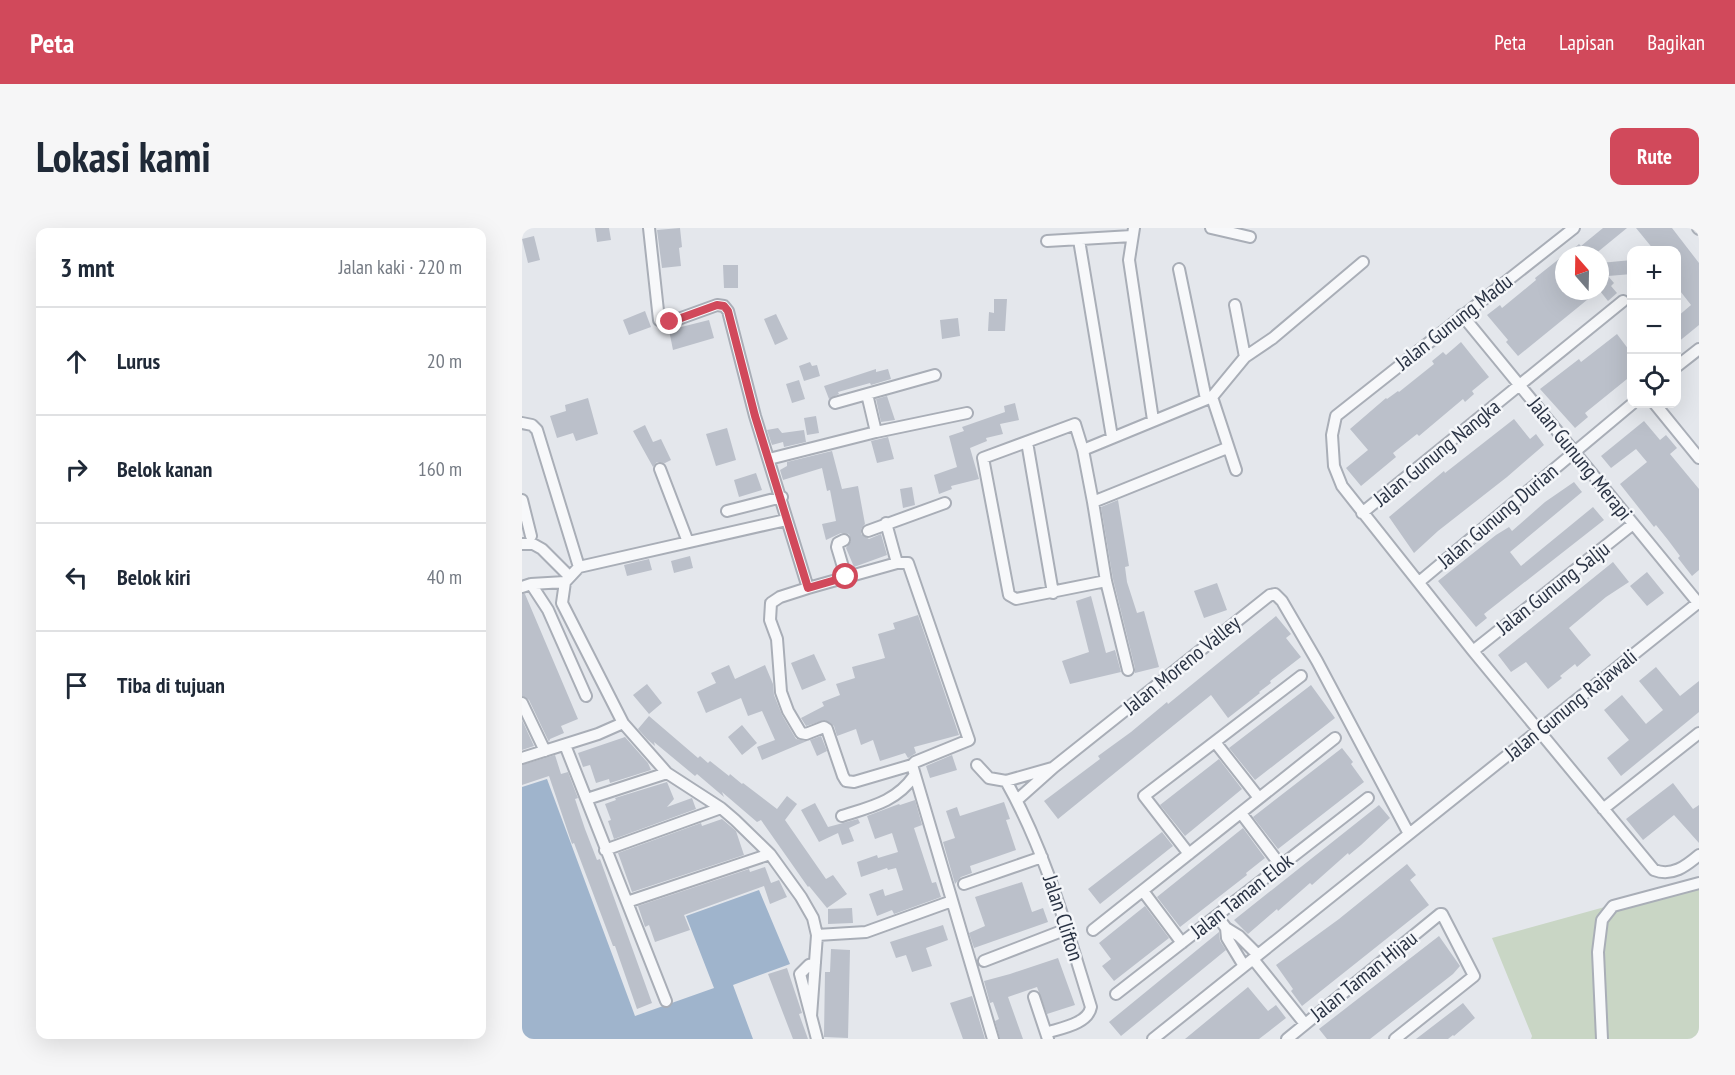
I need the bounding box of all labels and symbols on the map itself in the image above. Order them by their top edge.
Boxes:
north arrow [1555,246,1609,300]
street label: Jalan Gunung Madu [1389,268,1518,376]
route end [656,308,682,334]
street label: Jalan Gunung Merapi [1522,391,1638,526]
street label: Jalan Gunung Nangka [1367,393,1506,513]
street label: Jalan Gunung Durian [1431,457,1563,574]
street label: Jalan Gunung Salju [1490,535,1615,641]
route start [832,563,858,589]
street label: Jalan Moreno Valley [1117,609,1246,721]
street label: Jalan Gunung Rajawali [1498,643,1642,767]
street label: Jalan Taman Elok [1184,847,1298,945]
street label: Jalan Clifton [1037,871,1090,964]
street label: Jalan Taman Hijau [1304,924,1422,1027]

